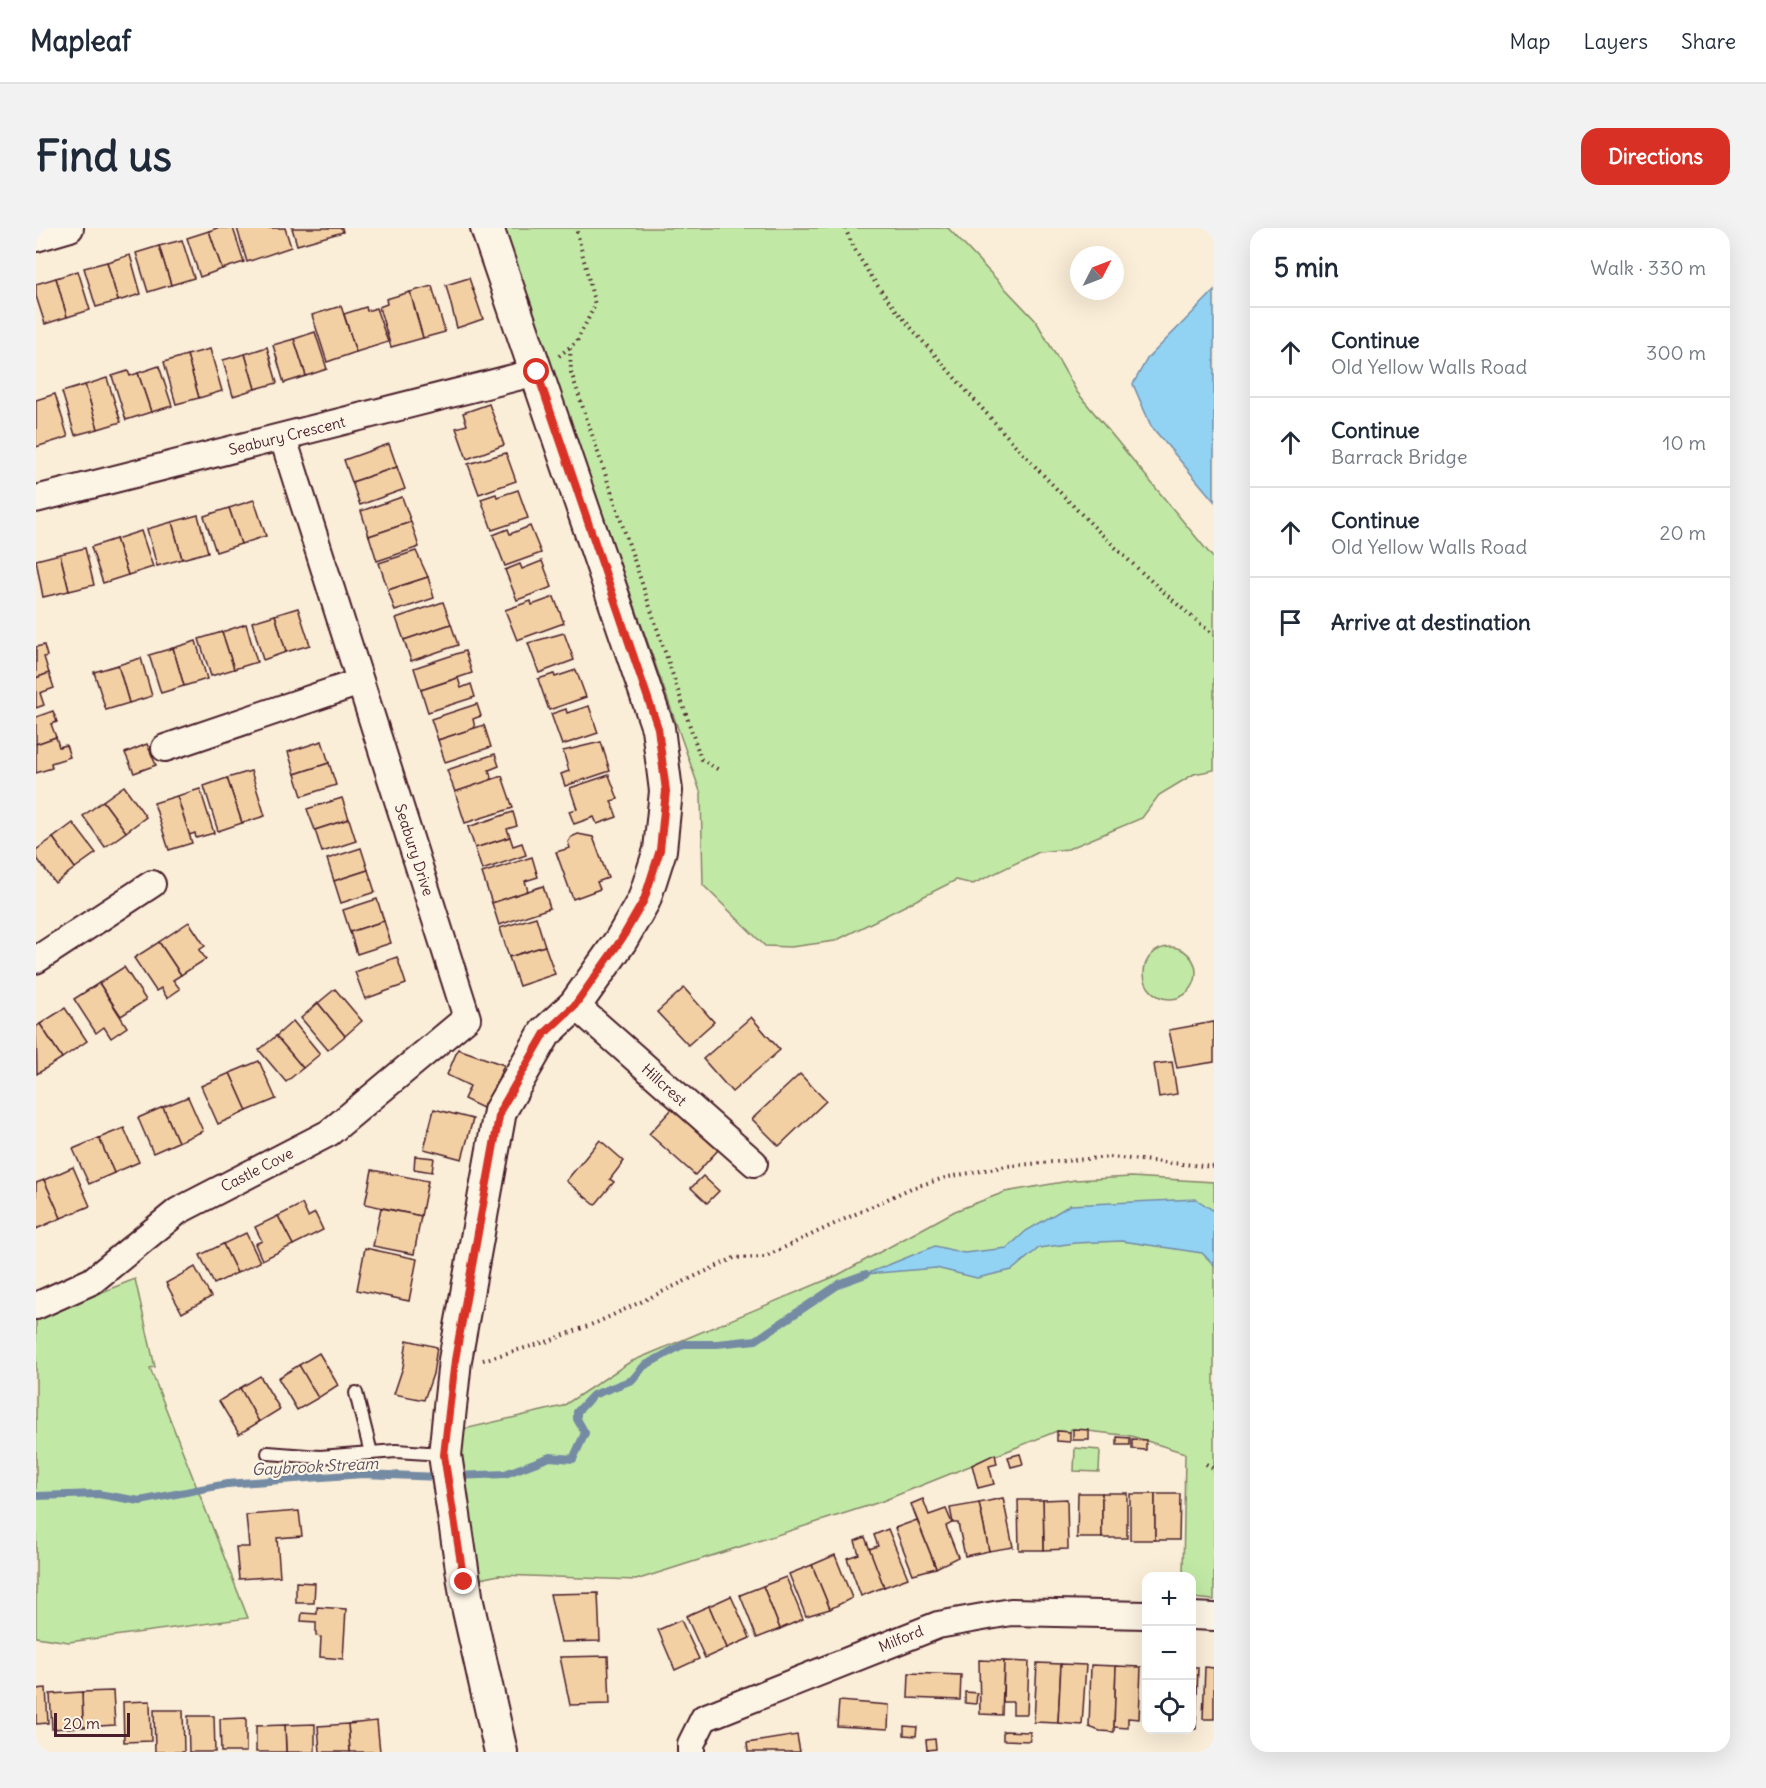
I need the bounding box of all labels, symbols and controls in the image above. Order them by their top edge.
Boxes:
text: Mapleaf [30,23,131,59]
text: Map [1510,28,1550,55]
text: Layers [1583,28,1648,55]
text: Share [1681,28,1736,55]
button: Directions [1581,128,1730,185]
text: Find us [36,130,172,182]
north arrow [1070,246,1124,300]
text: 5 min [1274,251,1339,284]
text: Walk · 330 m [1590,255,1706,280]
text: Continue [1331,326,1420,354]
icon: ahead [1274,336,1307,369]
text: 300 m [1646,340,1706,365]
text: Old Yellow Walls Road [1331,354,1527,379]
route start [523,358,549,384]
street label: Seabury Crescent [227,412,347,459]
text: Continue [1331,416,1420,444]
icon: ahead [1274,426,1307,459]
text: 10 m [1663,430,1706,455]
text: Barrack Bridge [1331,444,1468,469]
text: Continue [1331,506,1420,534]
icon: ahead [1274,516,1307,549]
text: 20 m [1660,520,1706,545]
text: Old Yellow Walls Road [1331,534,1527,559]
icon: arrive [1274,606,1307,639]
text: Arrive at destination [1331,608,1531,636]
street label: Seabury Drive [391,801,438,898]
street label: Hillcrest [638,1059,691,1110]
street label: Castle Cove [217,1143,296,1196]
water label: Gaybrook Stream [251,1453,380,1479]
route end [450,1568,476,1594]
map controls [1142,1572,1196,1734]
button: + [1142,1572,1196,1626]
street label: Milford [876,1621,926,1656]
button: − [1142,1626,1196,1680]
button: locate [1142,1680,1196,1734]
scale bar [54,1710,130,1738]
text: 20 m [63,1713,100,1733]

